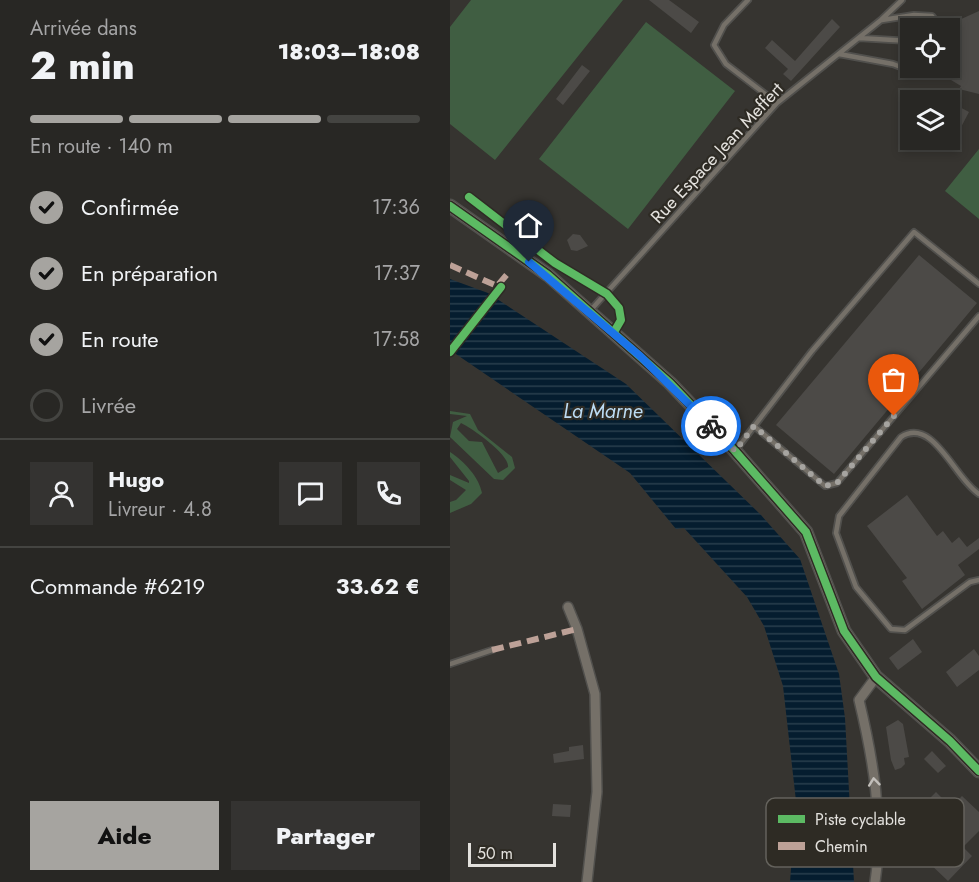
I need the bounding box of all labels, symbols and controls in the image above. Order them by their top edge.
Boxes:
text: Arrivée dans [30,14,137,43]
map controls [900,18,960,150]
button: locate [900,18,960,78]
text: 18:03–18:08 [278,35,420,67]
text: 2 min [30,37,135,94]
street label: Rue Espace Jean Meffert [645,76,790,229]
button: layers [900,90,960,150]
text: En route · 140 m [30,132,173,161]
icon: check [30,191,63,224]
text: Confirmée [81,191,179,223]
text: 17:36 [372,193,420,222]
pin [503,200,554,262]
icon: home [512,209,545,242]
icon: check [30,257,63,290]
text: En préparation [81,257,218,289]
text: 17:37 [373,259,420,288]
icon: check [30,323,63,356]
text: En route [81,323,159,355]
text: 17:58 [372,325,420,354]
pin [868,354,919,416]
icon: bag [877,363,910,396]
text: Livrée [81,389,136,421]
courier [681,396,741,456]
water label: La Marne [563,397,643,426]
icon: bike [695,410,728,443]
button: person [30,462,93,525]
button: chat [279,462,342,525]
button: phone [357,462,420,525]
text: Hugo [108,463,164,495]
text: Livreur · 4.8 [108,495,212,524]
text: Commande #6219 [30,570,205,602]
text: 33.62 € [336,570,420,602]
one-way arrow [868,777,881,786]
legend [766,798,964,867]
button: Aide [30,801,219,870]
button: Partager [231,801,420,870]
text: Piste cyclable [815,808,906,831]
text: Chemin [815,835,868,858]
scale bar [468,840,556,868]
text: 50 m [477,842,513,865]

